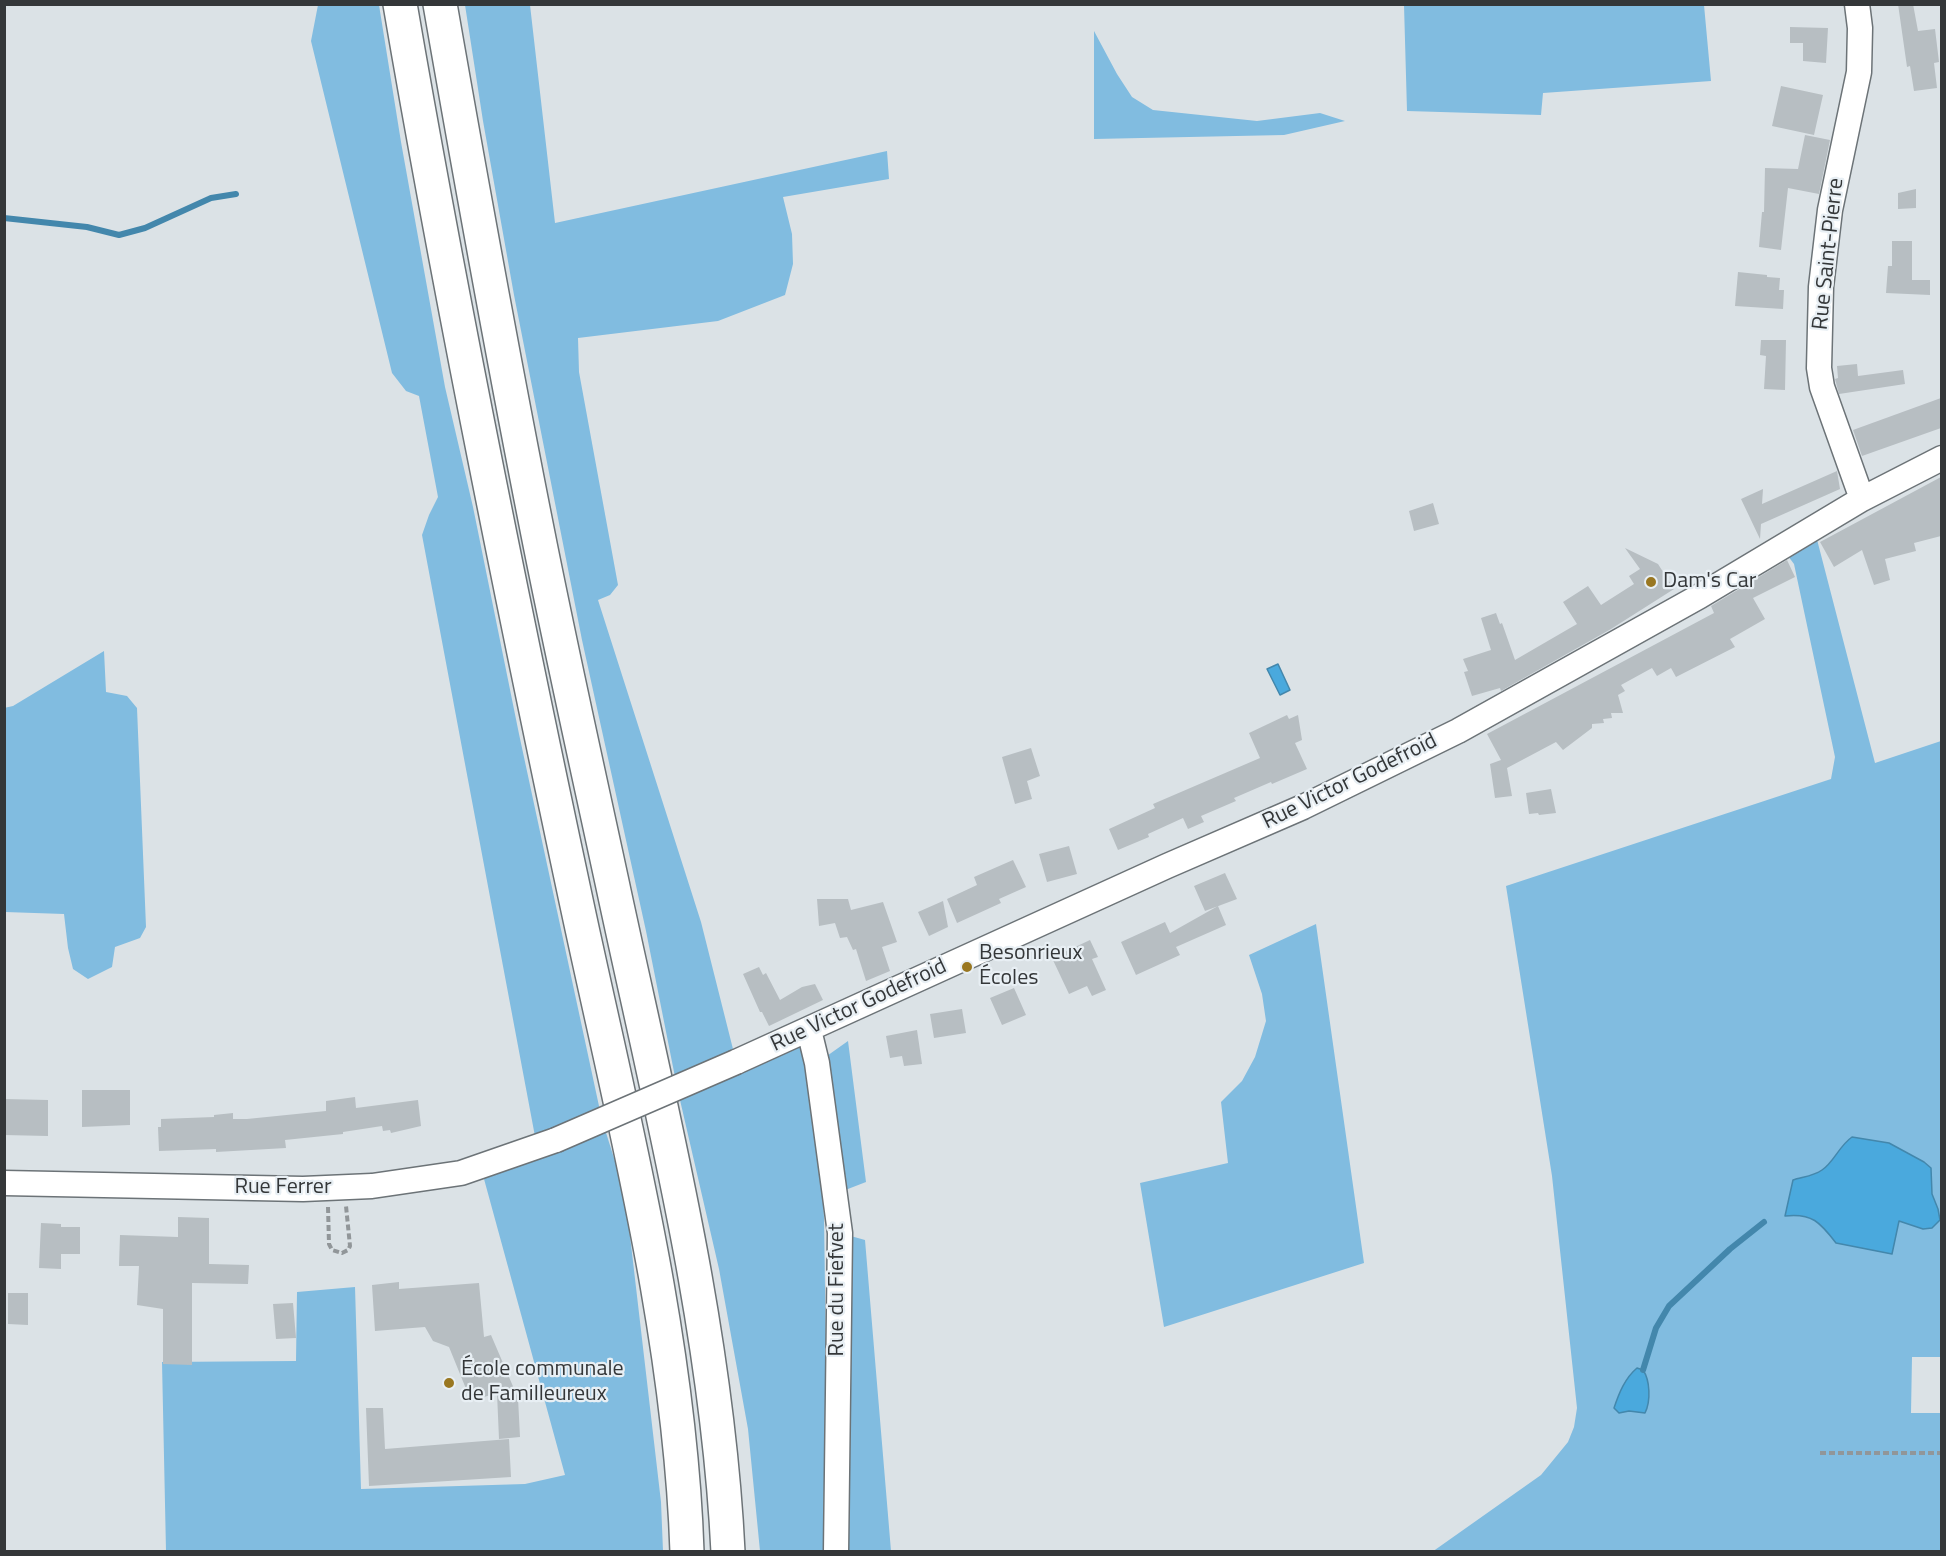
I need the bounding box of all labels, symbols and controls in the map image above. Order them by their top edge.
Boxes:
street label: Rue Saint-Pierre [1808,177,1850,331]
place label: Dam's Car [1663,569,1756,595]
marker: Dam's Car [1644,575,1658,589]
street label: Rue Victor Godefroid [1258,728,1442,836]
place label: Besonrieux Écoles [979,941,1082,992]
street label: Rue Victor Godefroid [767,954,951,1058]
marker: Besonrieux Écoles [960,960,974,974]
street label: Rue Ferrer [234,1175,332,1201]
street label: Rue du Fiefvet [825,1223,851,1357]
place label: École communale de Familleureux [461,1357,624,1408]
marker: École communale de Familleureux [442,1376,456,1390]

